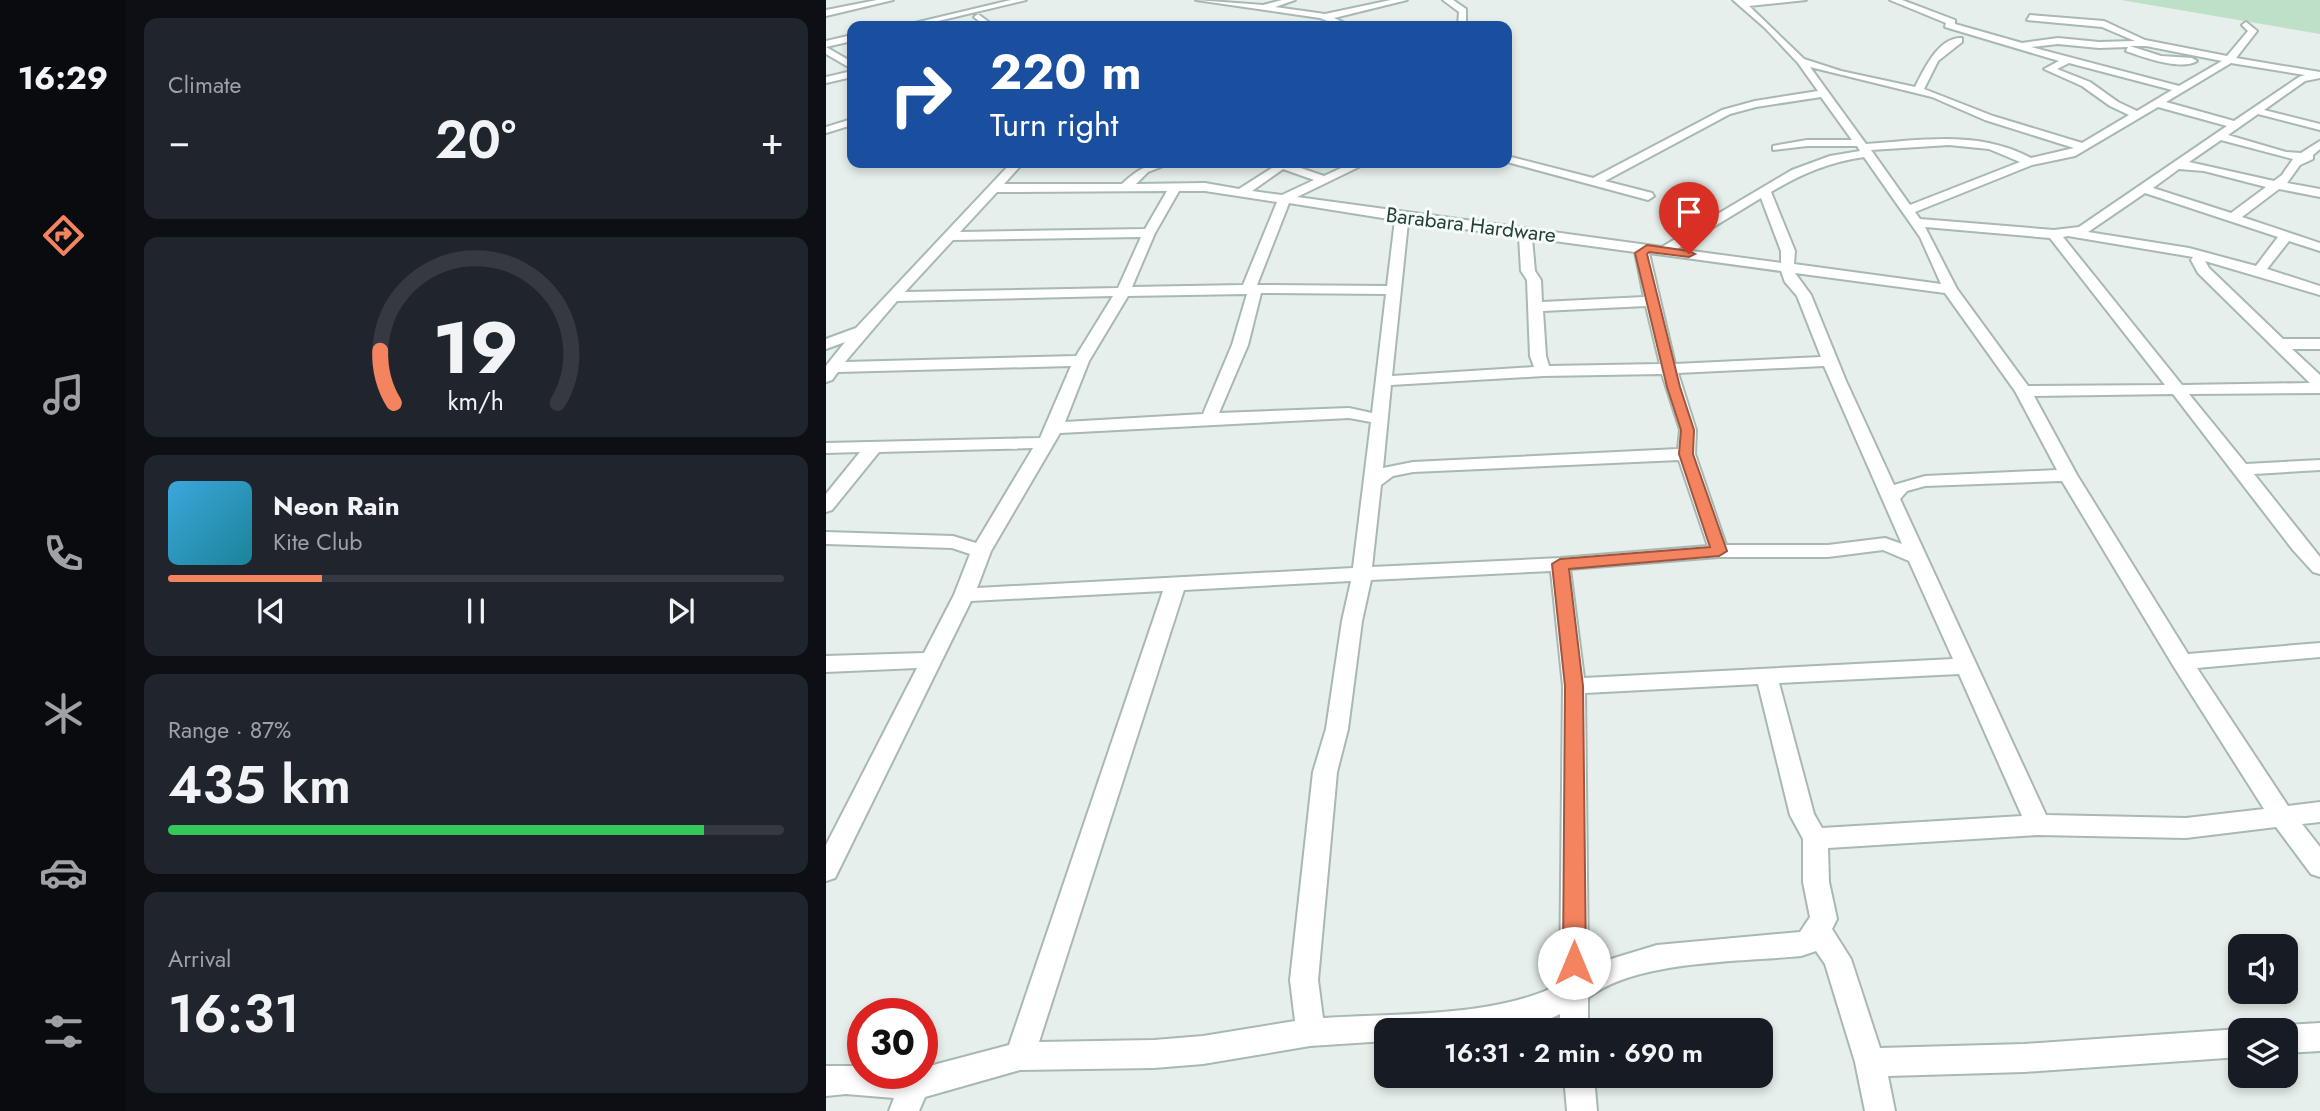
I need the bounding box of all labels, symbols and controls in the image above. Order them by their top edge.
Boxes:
text: 220 m [990,37,1142,107]
icon: right [875,49,966,140]
text: 16:29 [18,55,108,101]
text: Climate [168,68,241,102]
text: 20° [435,102,516,178]
text: Turn right [990,102,1119,148]
text: − [168,113,190,168]
text: + [761,113,784,168]
pin [1659,182,1719,254]
icon: arrive [1670,193,1708,231]
street label: Barabara Hardware [1384,200,1558,250]
icon: directions [39,211,88,260]
text: 19 [433,295,519,400]
icon: music [39,370,88,419]
text: km/h [448,383,504,419]
text: Neon Rain [273,487,400,525]
text: Kite Club [273,525,362,559]
icon: phone [39,529,88,578]
icon: previous [252,592,290,630]
icon: pause [457,592,495,630]
icon: next [662,592,700,630]
icon: climate [39,689,88,738]
text: Range · 87% [168,713,291,747]
text: 435 km [168,747,351,823]
icon: car [39,848,88,897]
position arrow [1537,926,1611,1000]
map controls [2228,934,2298,1088]
button: sound [2228,934,2298,1004]
text: Arrival [168,942,231,976]
text: 16:31 [168,976,300,1052]
speed limit sign: 30 [847,998,938,1089]
icon: filters [39,1007,88,1056]
button: layers [2228,1018,2298,1088]
text: 16:31 · 2 min · 690 m [1444,1034,1703,1072]

